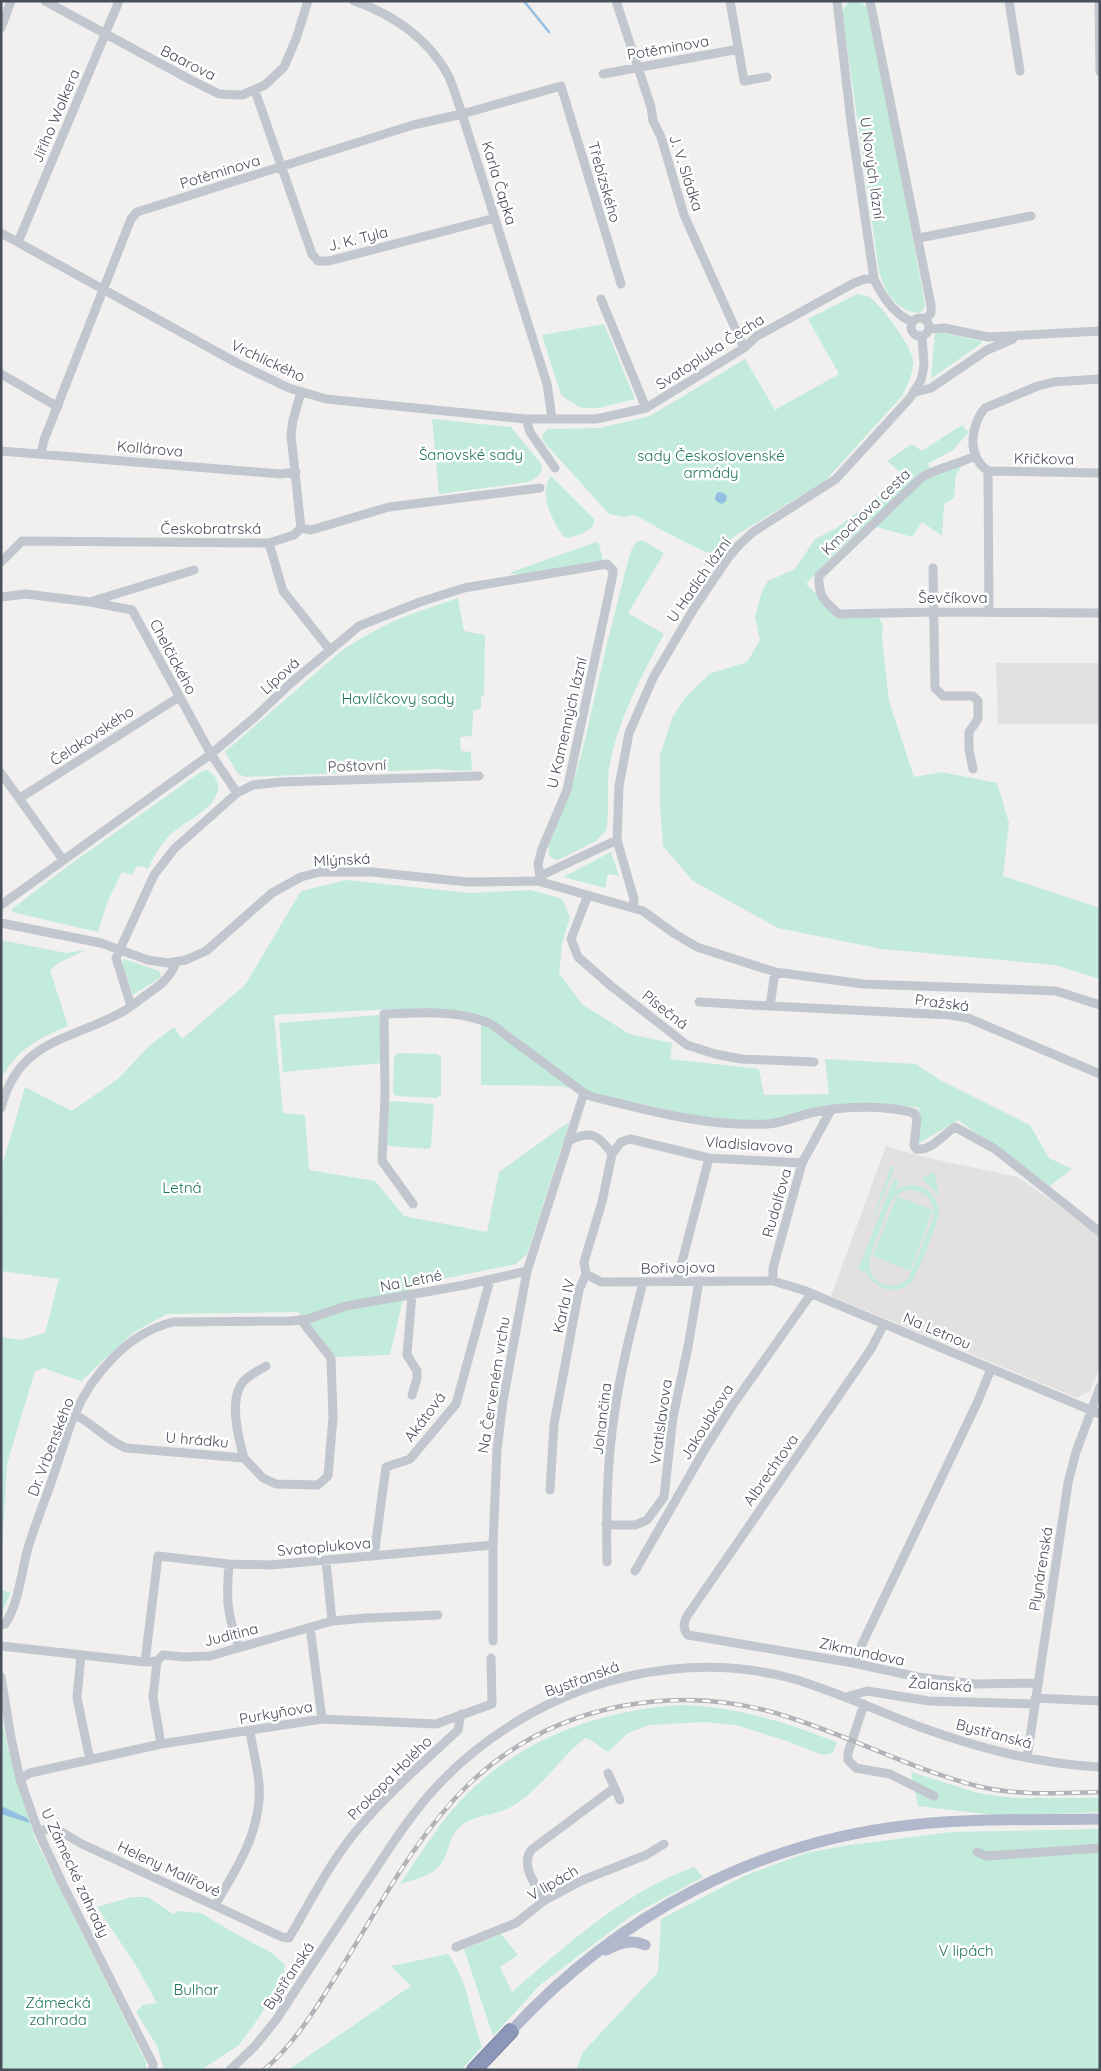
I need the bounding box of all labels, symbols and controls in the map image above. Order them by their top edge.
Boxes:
street label: Potěminova [625,31,710,64]
street label: Baarova [157,41,219,85]
street label: Jiřího Wolkera [27,66,84,166]
street label: U Nových lázní [856,116,889,221]
street label: J. V. Sládka [665,132,708,213]
street label: Karla Čapka [478,139,521,227]
street label: Třebízského [584,139,625,225]
street label: Potěminova [177,150,262,193]
street label: J. K. Tyla [326,222,390,255]
street label: Svatopluka Čecha [652,309,767,394]
street label: Vrchlického [228,335,308,386]
street label: Kollárova [116,436,184,461]
park label: Šanovské sady [419,445,523,464]
park label: sady Československé armády [637,446,785,482]
street label: Křičkova [1014,448,1074,469]
street label: Kmochova cesta [817,464,914,559]
street label: Českobratrská [161,519,261,538]
street label: U Hadích lázní [662,533,735,626]
street label: Ševčíkova [918,588,988,607]
street label: Chelčického [146,616,201,698]
street label: Lípová [256,653,303,698]
street label: U Kamenných lázní [542,655,591,790]
park label: Havlíčkovy sady [341,689,455,708]
street label: Čelakovského [46,701,137,770]
street label: Poštovní [327,755,387,776]
street label: Mlýnská [313,849,371,870]
street label: Písečná [638,986,692,1033]
street label: Pražská [914,990,970,1015]
street label: Vladislavova [704,1132,794,1157]
street label: Rudolfova [758,1166,795,1240]
park label: Letná [162,1178,202,1197]
street label: Bořivojova [640,1257,716,1278]
street label: Na Letné [378,1265,444,1296]
street label: Karla IV [548,1277,579,1335]
street label: Na Letnou [900,1308,974,1353]
street label: Na Červeném vrchu [473,1315,514,1455]
street label: Vratislavova [645,1378,676,1466]
street label: Jakoubkova [676,1380,737,1463]
street label: Johančina [588,1382,615,1456]
street label: Akátová [400,1388,450,1445]
street label: Dr. Vrbenského [23,1395,78,1499]
street label: U hrádku [165,1427,230,1452]
street label: Albrechtova [739,1430,802,1509]
street label: Plynárenská [1024,1525,1057,1612]
street label: Svatoplukova [276,1533,372,1560]
street label: Juditina [202,1619,260,1650]
street label: Zikmundova [818,1633,907,1670]
street label: Bystřanská [542,1656,622,1701]
street label: Žalanská [907,1673,973,1696]
street label: Purkyňova [238,1697,314,1728]
street label: Bystřanská [954,1714,1034,1753]
street label: Prokopa Holého [343,1731,436,1824]
street label: U Zámecké zahrady [37,1805,114,1941]
street label: Heleny Malířové [115,1836,224,1901]
street label: V lipách [524,1861,581,1905]
street label: Bystřanská [259,1938,318,2013]
park label: V lipách [938,1941,994,1960]
park label: Bulhar [173,1980,219,1999]
park label: Zámecká zahrada [25,1993,91,2029]

